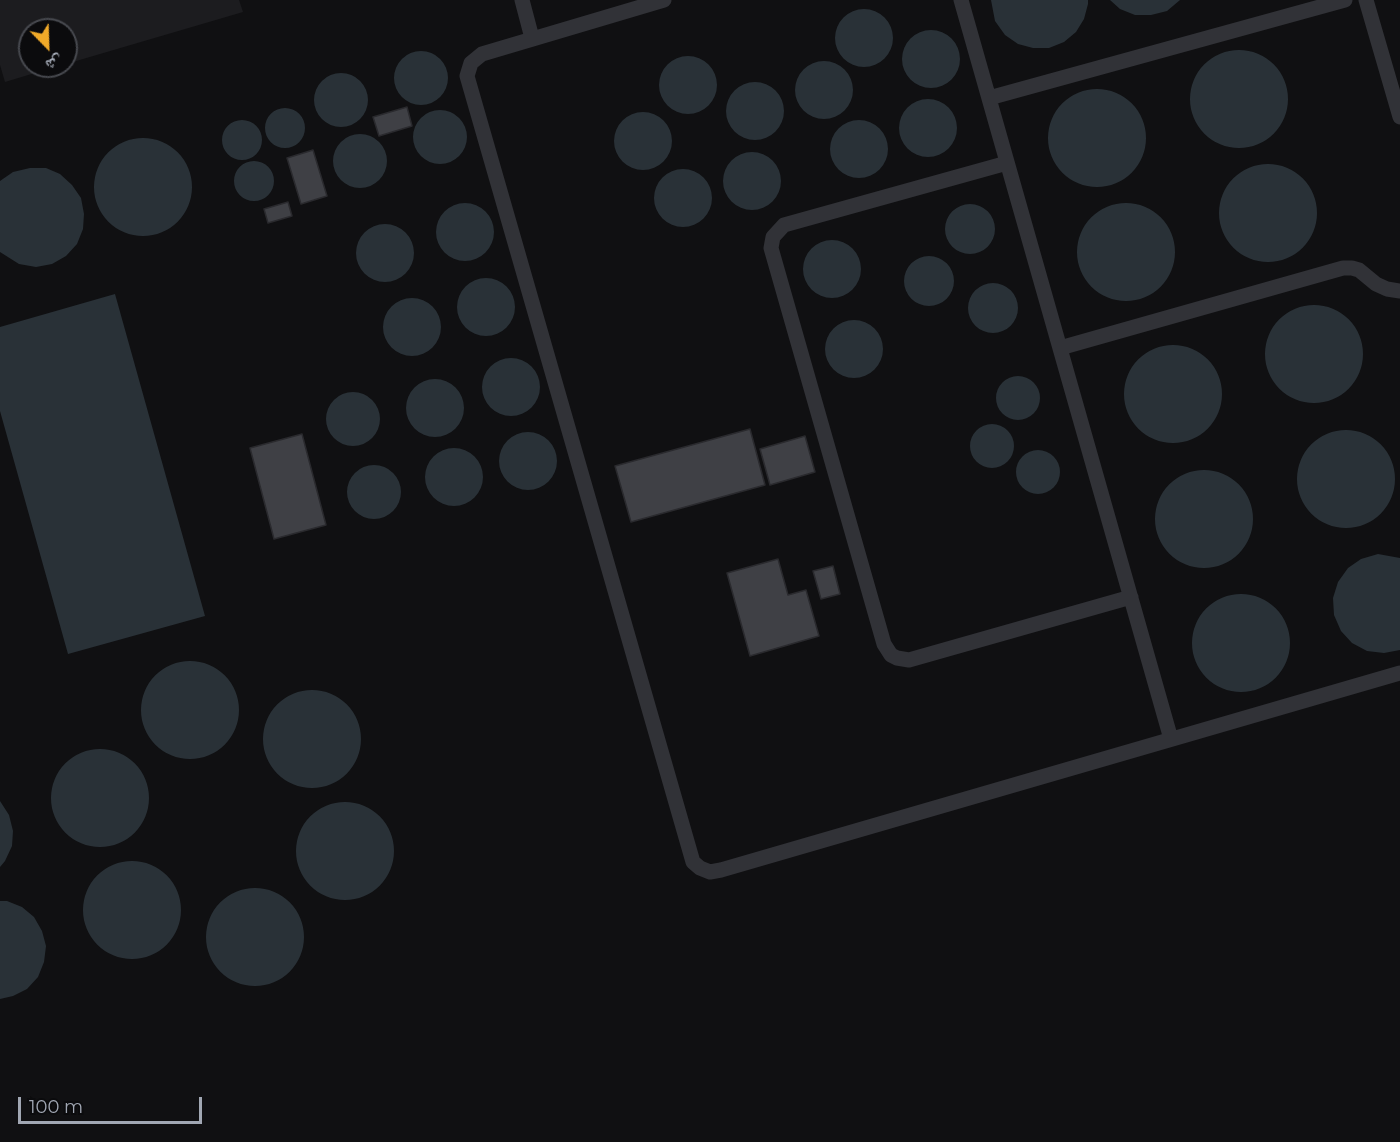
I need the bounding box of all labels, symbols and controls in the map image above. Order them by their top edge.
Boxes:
north arrow [18,18,78,78]
text: ش [43,51,66,75]
scale bar [21,1085,206,1123]
text: 100 m [29,1096,83,1118]

